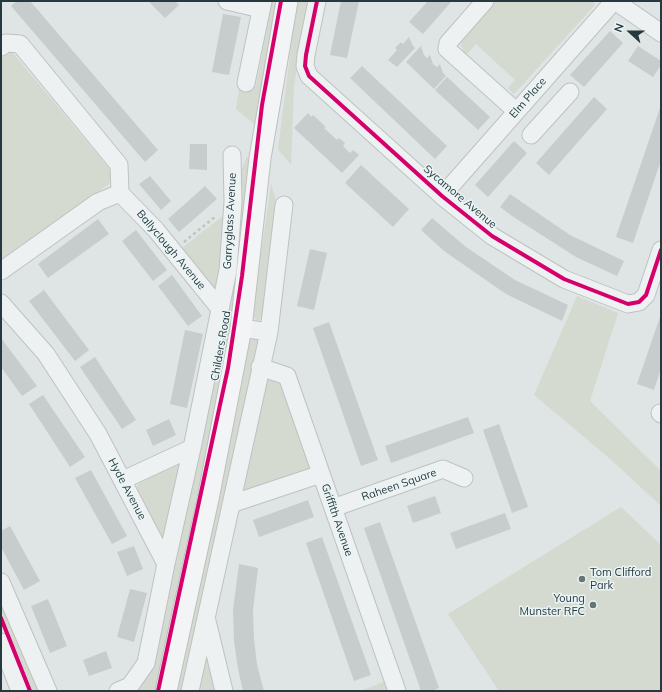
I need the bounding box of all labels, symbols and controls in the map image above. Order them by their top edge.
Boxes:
north arrow [610,12,650,52]
text: N [611,21,627,34]
street label: Elm Place [507,75,549,121]
street label: Sycamore Avenue [421,163,499,231]
street label: Garryglass Avenue [221,172,239,270]
street label: Ballyclough Avenue [134,207,208,293]
street label: Childers Road [208,310,234,382]
street label: Hyde Avenue [105,456,149,522]
street label: Raheen Square [360,466,438,504]
street label: Griffith Avenue [318,482,356,558]
place label: Tom Clifford Park [590,566,651,592]
marker: Tom Clifford Park [577,574,587,584]
place label: Young Munster RFC [520,592,585,618]
marker: Young Munster RFC [588,600,598,610]

